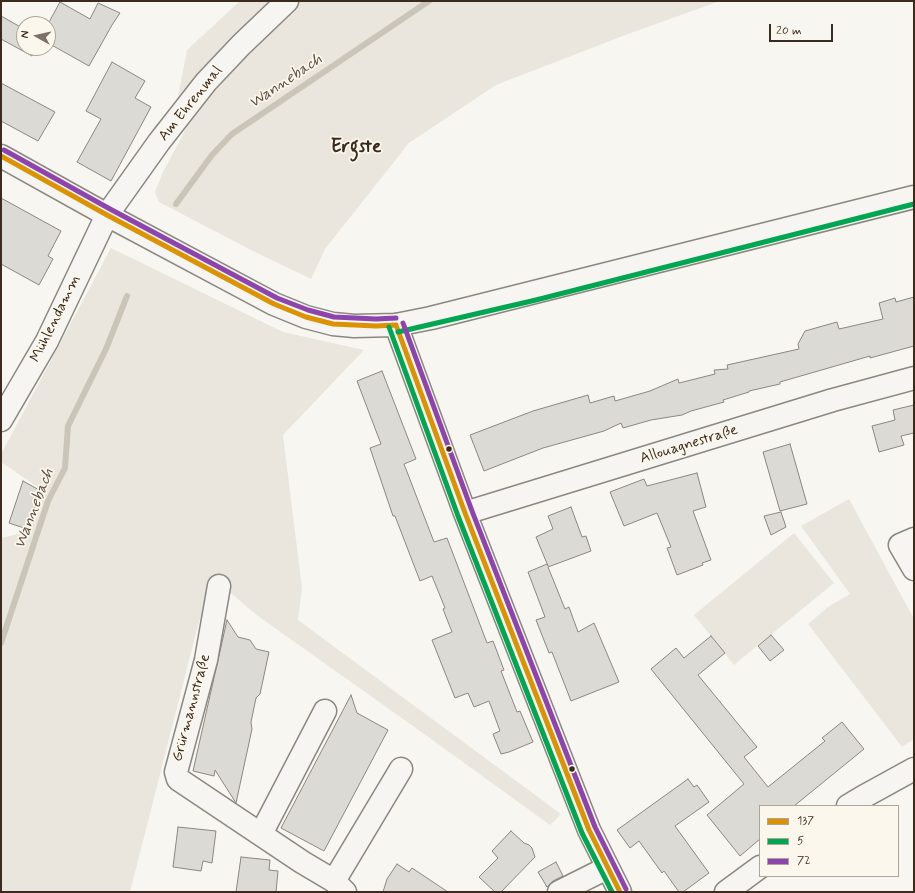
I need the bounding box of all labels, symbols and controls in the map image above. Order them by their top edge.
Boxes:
north arrow [16,16,56,56]
scale bar [771,16,835,42]
text: 20 m [776,23,802,39]
text: N [18,30,33,39]
water label: Wannebach [246,51,326,113]
street label: Am Ehrenmal [155,63,227,145]
district label: Ergste [331,137,381,159]
street label: Mühlendamm [27,272,85,366]
street label: Allouagnestraße [638,422,740,468]
unlabelled marker [444,444,454,454]
water label: Wannebach [11,466,59,552]
street label: Grürmannstraße [169,652,215,764]
unlabelled marker [567,764,577,774]
legend [759,805,899,877]
text: 137 [797,813,814,829]
text: 5 [797,833,804,849]
text: 72 [797,853,811,869]

